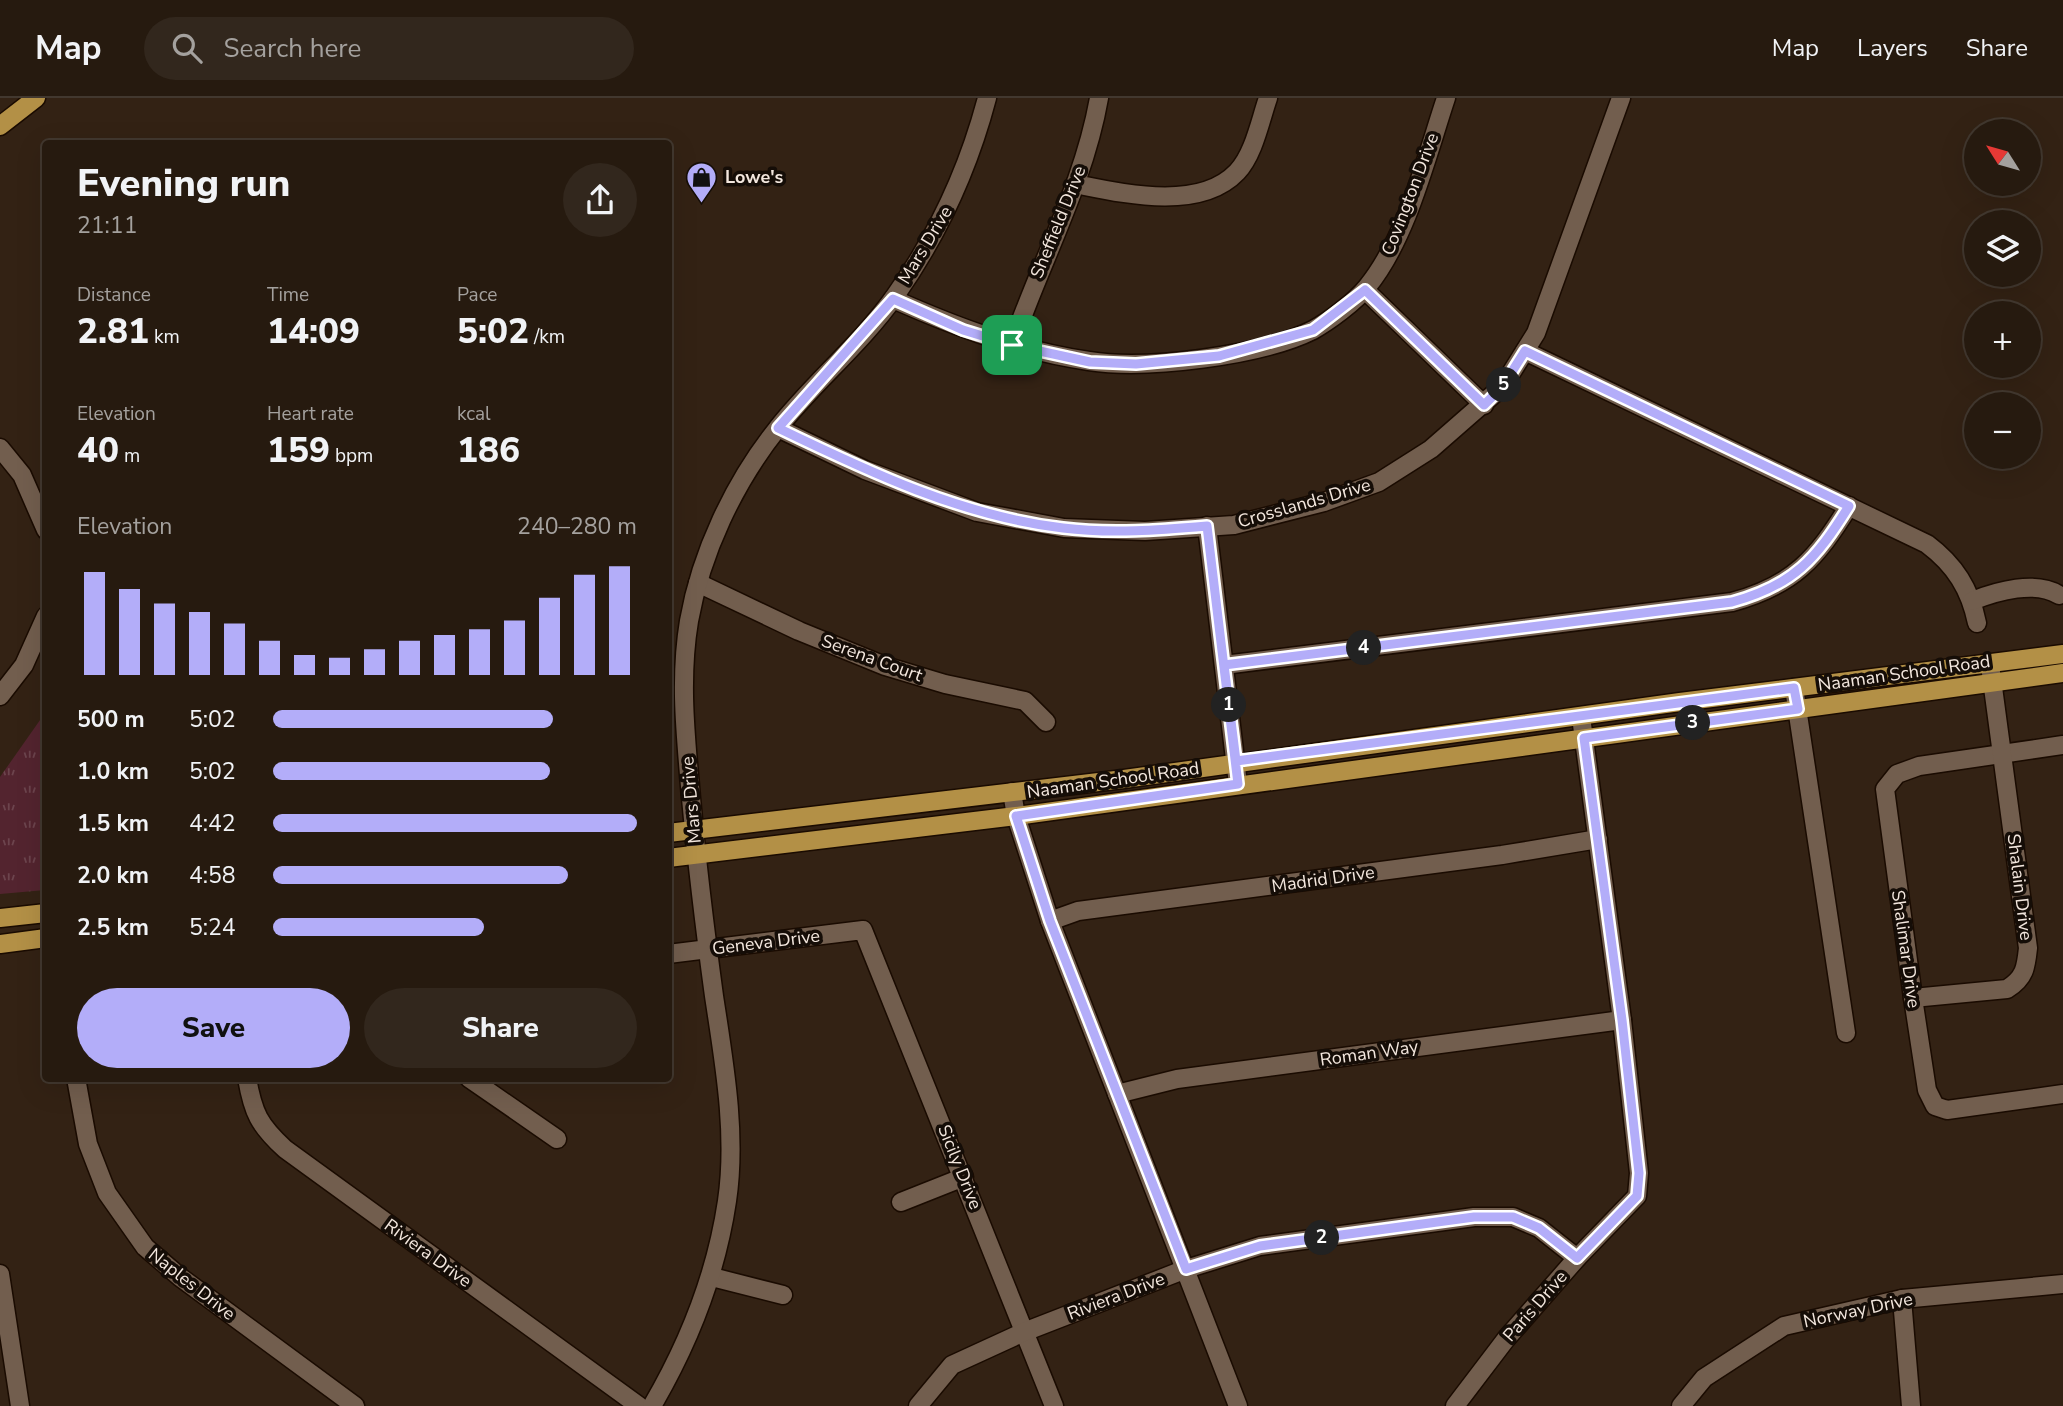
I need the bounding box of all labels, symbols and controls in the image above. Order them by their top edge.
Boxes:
search box [144,17,634,80]
text: Map [35,26,102,71]
icon: search [168,29,206,67]
text: Search here [224,31,361,66]
text: Map [1772,32,1819,64]
text: Layers [1857,32,1928,64]
text: Share [1966,32,2028,64]
north arrow [1964,119,2040,196]
map controls [1964,119,2041,469]
street label: Covington Drive [1376,129,1444,259]
text: Evening run [77,158,290,209]
shop icon: Lowe's [685,160,719,204]
street label: Sheffield Drive [1025,162,1091,282]
button: share [563,163,637,237]
place label: Lowe's [725,165,783,189]
street label: Mars Drive [892,201,958,289]
text: 21:11 [77,210,137,241]
button: layers [1964,210,2041,287]
text: Distance [77,282,151,308]
text: Time [267,282,309,308]
text: Pace [457,282,497,308]
button: + [1964,301,2041,378]
text: 2.81 [77,308,149,355]
text: 14:09 [267,308,360,355]
text: 5:02 [457,308,529,355]
pin [982,315,1042,375]
text: km [149,324,180,350]
text: /km [529,324,565,350]
icon: arrive [993,326,1031,364]
pin: 5 [1486,368,1522,402]
text: 5 [1498,371,1509,397]
button: − [1964,392,2041,469]
text: Elevation [77,401,156,427]
text: Heart rate [267,401,354,427]
text: kcal [457,401,491,427]
text: 40 [77,427,119,474]
text: 159 [267,427,330,474]
text: 186 [457,427,520,474]
text: m [119,443,140,469]
text: bpm [330,443,373,469]
street label: Crosslands Drive [1235,473,1373,533]
text: Elevation [77,511,172,542]
text: 240–280 m [517,511,637,542]
street label: Serena Court [818,629,926,688]
pin: 4 [1346,630,1382,666]
text: 4 [1358,634,1369,660]
street label: Naaman School Road [1816,649,1992,697]
pin: 1 [1212,688,1246,722]
text: 1 [1223,691,1234,717]
text: 500 m [77,704,145,735]
text: 5:02 [189,704,236,735]
pin: 3 [1676,706,1710,740]
text: 3 [1687,709,1698,735]
street label: Mars Drive [675,755,707,845]
text: 1.0 km [77,756,149,787]
text: 5:02 [189,756,236,787]
street label: Naaman School Road [1025,756,1201,804]
text: 1.5 km [77,808,149,839]
text: 4:42 [189,808,236,839]
street label: Shalain Drive [2002,832,2038,942]
text: 2.0 km [77,860,149,891]
text: 4:58 [189,860,236,891]
street label: Madrid Drive [1270,860,1376,898]
street label: Shalimar Drive [1886,888,1926,1010]
text: 2.5 km [77,912,149,943]
text: 5:24 [189,912,236,943]
street label: Geneva Drive [711,923,821,961]
button: Save [77,988,350,1068]
button: Share [364,988,637,1068]
street label: Roman Way [1318,1034,1420,1072]
street label: Sicily Drive [932,1121,988,1213]
street label: Riviera Drive [380,1213,476,1293]
pin: 2 [1304,1220,1340,1256]
text: 2 [1316,1224,1327,1250]
street label: Naples Drive [144,1242,240,1326]
street label: Paris Drive [1497,1265,1573,1347]
street label: Riviera Drive [1064,1266,1168,1326]
street label: Norway Drive [1801,1287,1915,1333]

